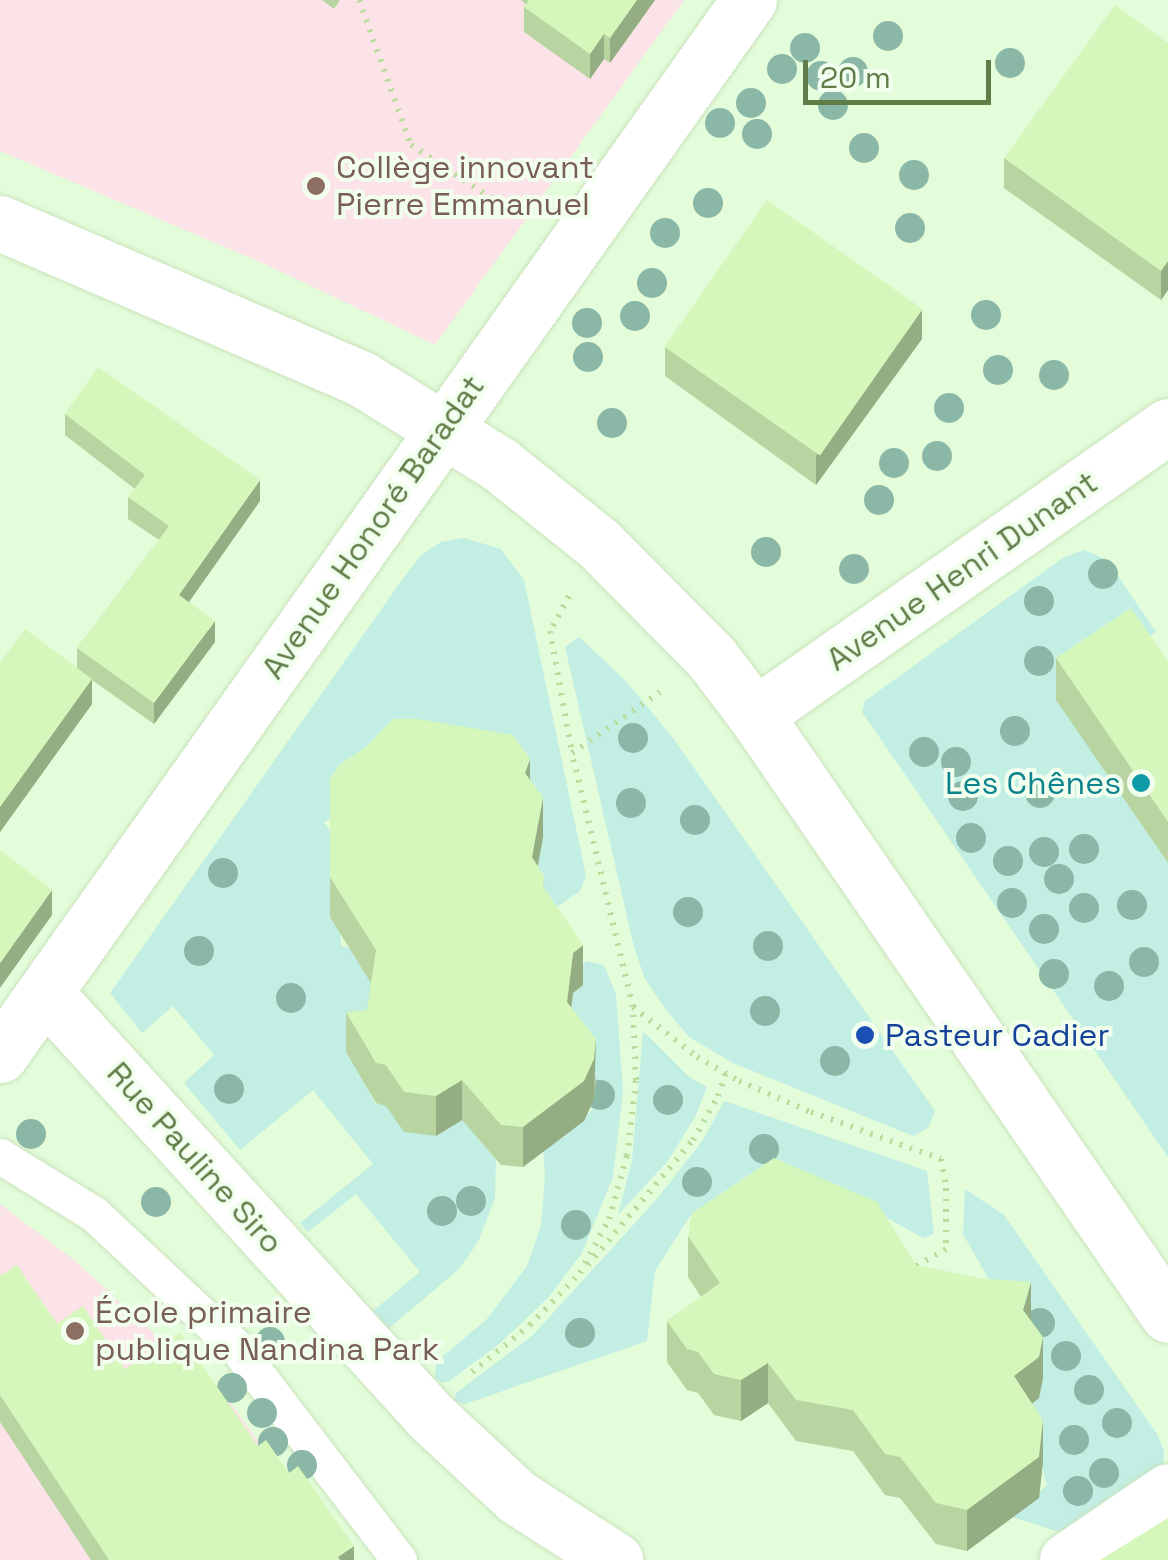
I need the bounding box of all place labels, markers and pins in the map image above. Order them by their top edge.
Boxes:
place label: Collège innovant Pierre Emmanuel [336,149,594,224]
marker: Collège innovant Pierre Emmanuel [305,175,327,197]
place label: Les Chênes [945,764,1121,802]
marker: Les Chênes [1130,772,1152,794]
place label: Pasteur Cadier [885,1016,1110,1054]
marker: Pasteur Cadier [854,1024,876,1046]
place label: École primaire publique Nandina Park [95,1294,439,1369]
marker: École primaire publique Nandina Park [64,1320,86,1342]

